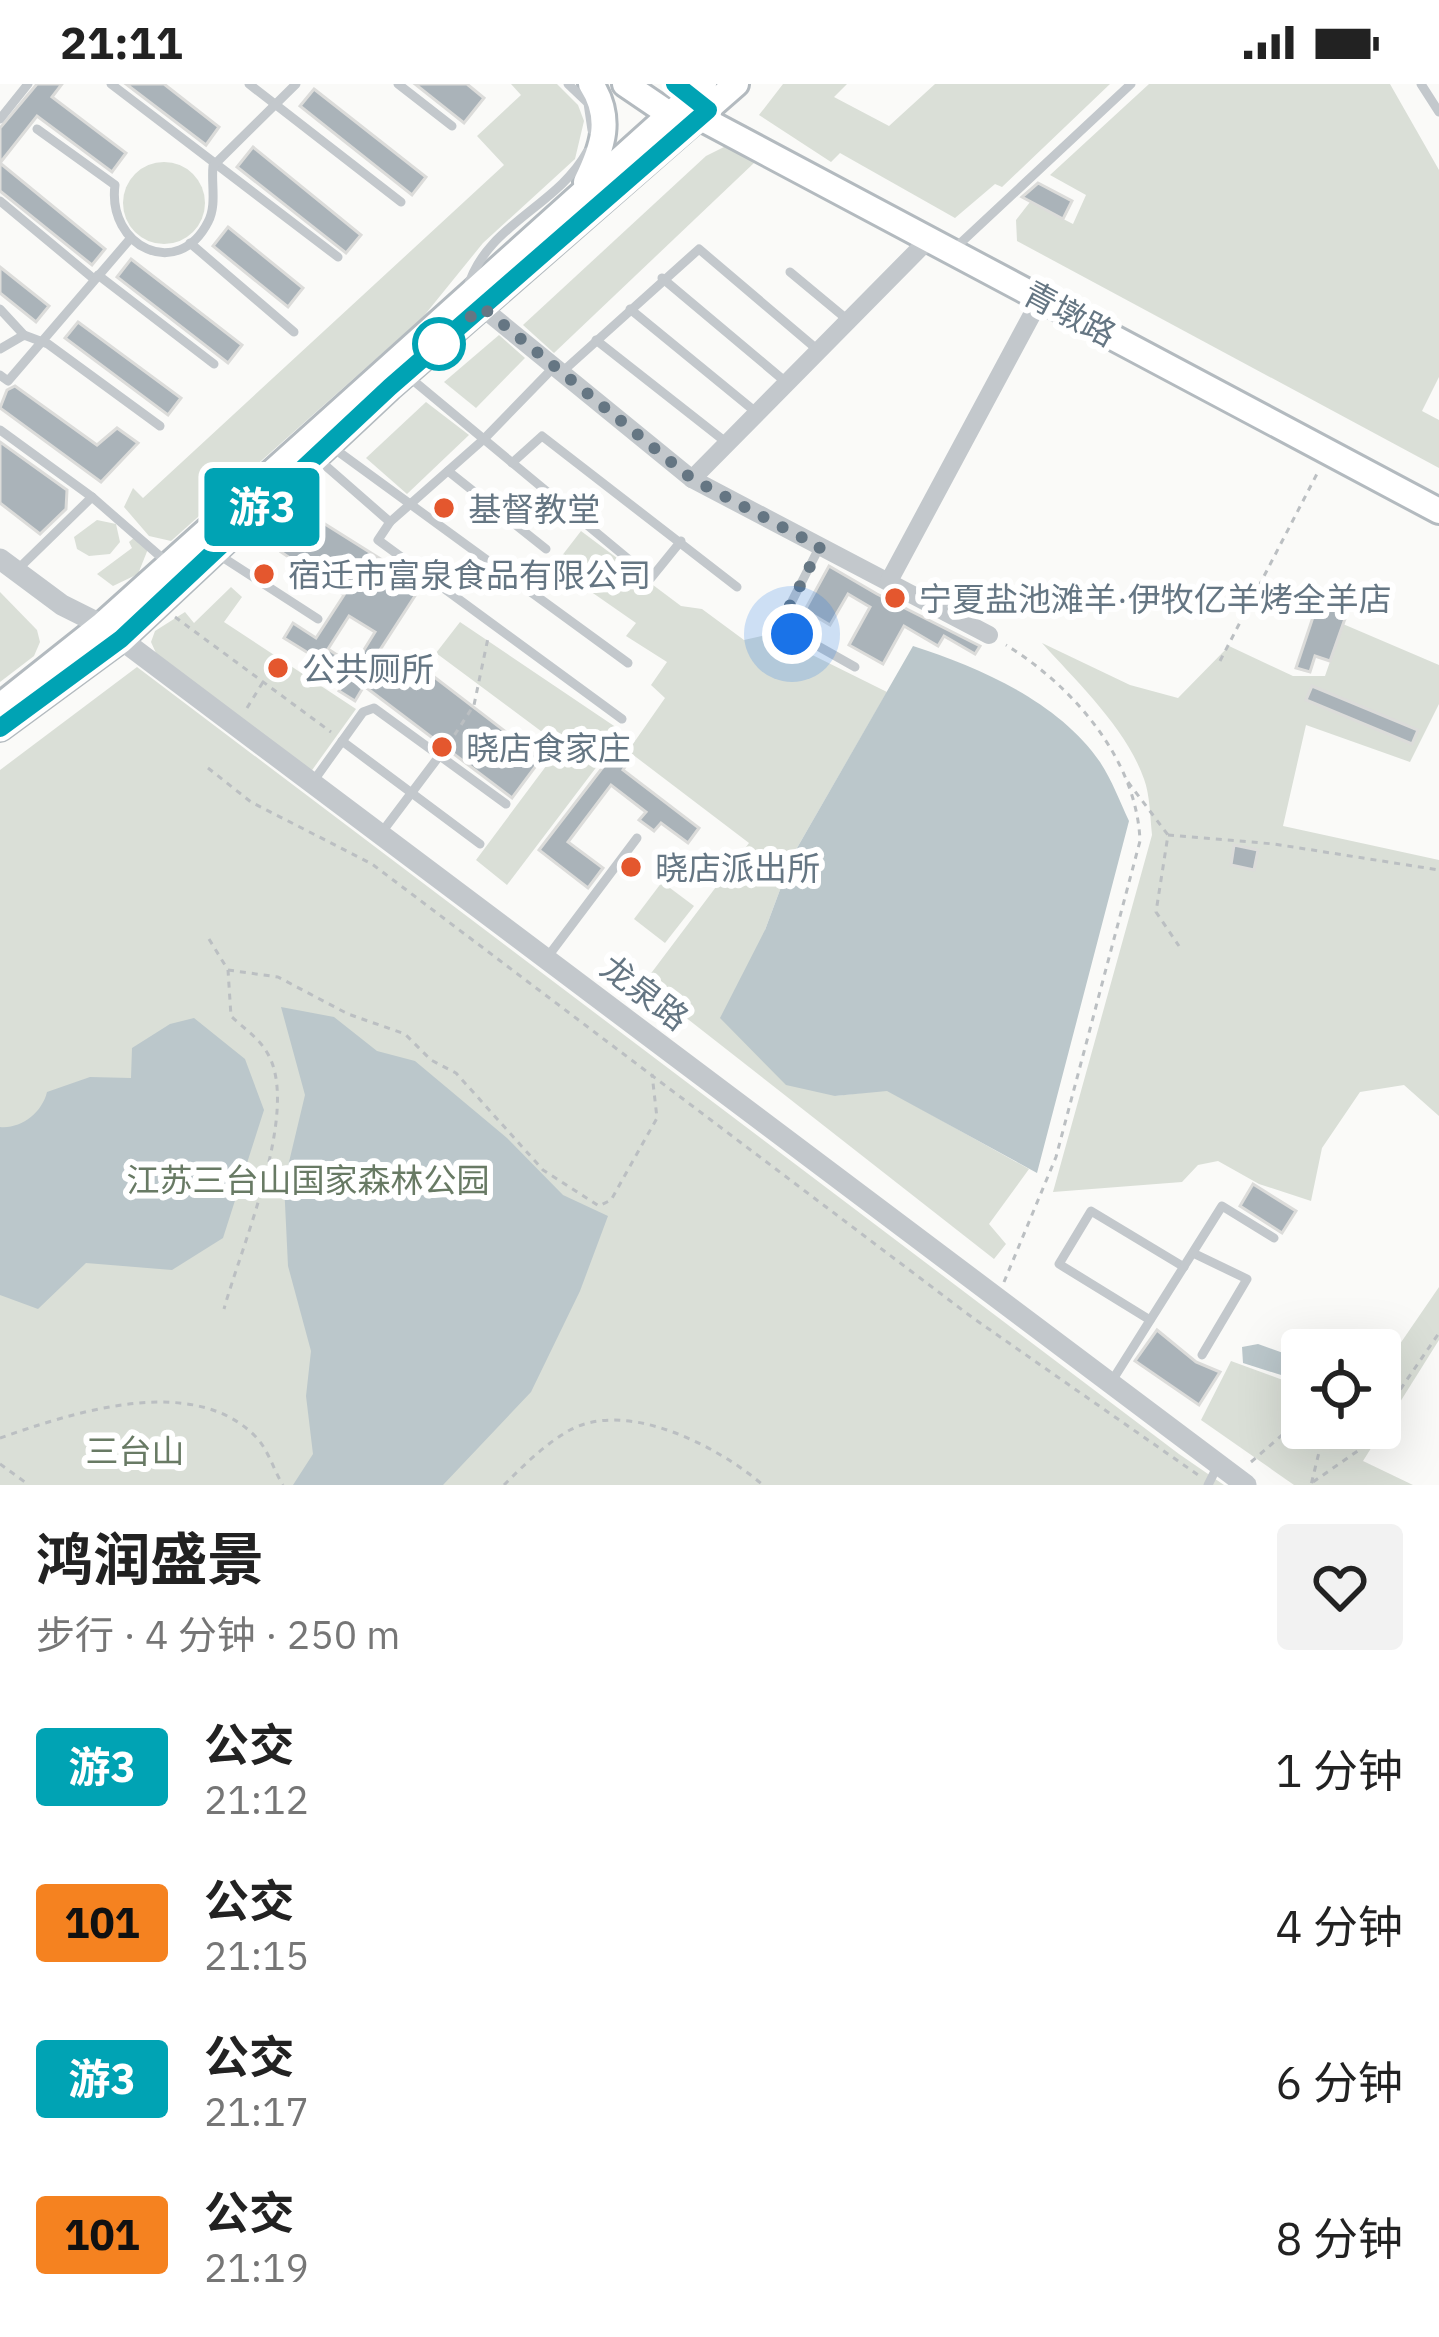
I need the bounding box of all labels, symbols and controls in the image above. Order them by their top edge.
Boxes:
text: 21:11 [60,13,183,71]
street label: 青墩路 [1016,271,1124,355]
unlabelled marker [414,319,464,369]
line badge: 游3 [208,468,316,546]
text: 游3 [228,479,296,534]
place label: 基督教堂 [468,487,600,530]
marker: 基督教堂 [431,495,457,521]
place label: 宿迁市富泉食品有限公司 [288,553,651,596]
marker: 宿迁市富泉食品有限公司 [251,561,277,587]
place label: 宁夏盐池滩羊·伊牧亿羊烤全羊店 [919,577,1392,620]
marker: 宁夏盐池滩羊·伊牧亿羊烤全羊店 [882,585,908,611]
your location [762,604,822,664]
place label: 公共厕所 [302,647,434,690]
marker: 公共厕所 [265,655,291,681]
place label: 晓店食家庄 [466,726,631,769]
marker: 晓店食家庄 [429,734,455,760]
place label: 晓店派出所 [655,846,820,889]
marker: 晓店派出所 [618,854,644,880]
street label: 龙泉路 [593,945,697,1039]
park label: 江苏三台山国家森林公园 [127,1158,490,1201]
map controls [1281,1329,1401,1449]
button: locate [1281,1329,1401,1449]
park label: 三台山 [86,1429,185,1472]
text: 鸿润盛景 [36,1522,264,1596]
button: heart [1277,1524,1403,1650]
text: 步行 · 4 分钟 · 250 m [36,1609,400,1660]
text: 公交 [204,1715,294,1773]
text: 游3 [68,1739,136,1794]
text: 1 分钟 [1275,1741,1403,1799]
text: 21:12 [204,1774,309,1825]
text: 公交 [204,1871,294,1929]
text: 101 [64,1895,140,1950]
text: 4 分钟 [1275,1897,1403,1955]
text: 21:15 [204,1930,309,1981]
text: 公交 [204,2027,294,2085]
text: 游3 [68,2051,136,2106]
text: 6 分钟 [1275,2053,1403,2111]
text: 21:17 [204,2086,309,2137]
text: 公交 [204,2183,294,2241]
text: 101 [64,2207,140,2262]
text: 8 分钟 [1275,2209,1403,2267]
text: 21:19 [204,2242,309,2293]

